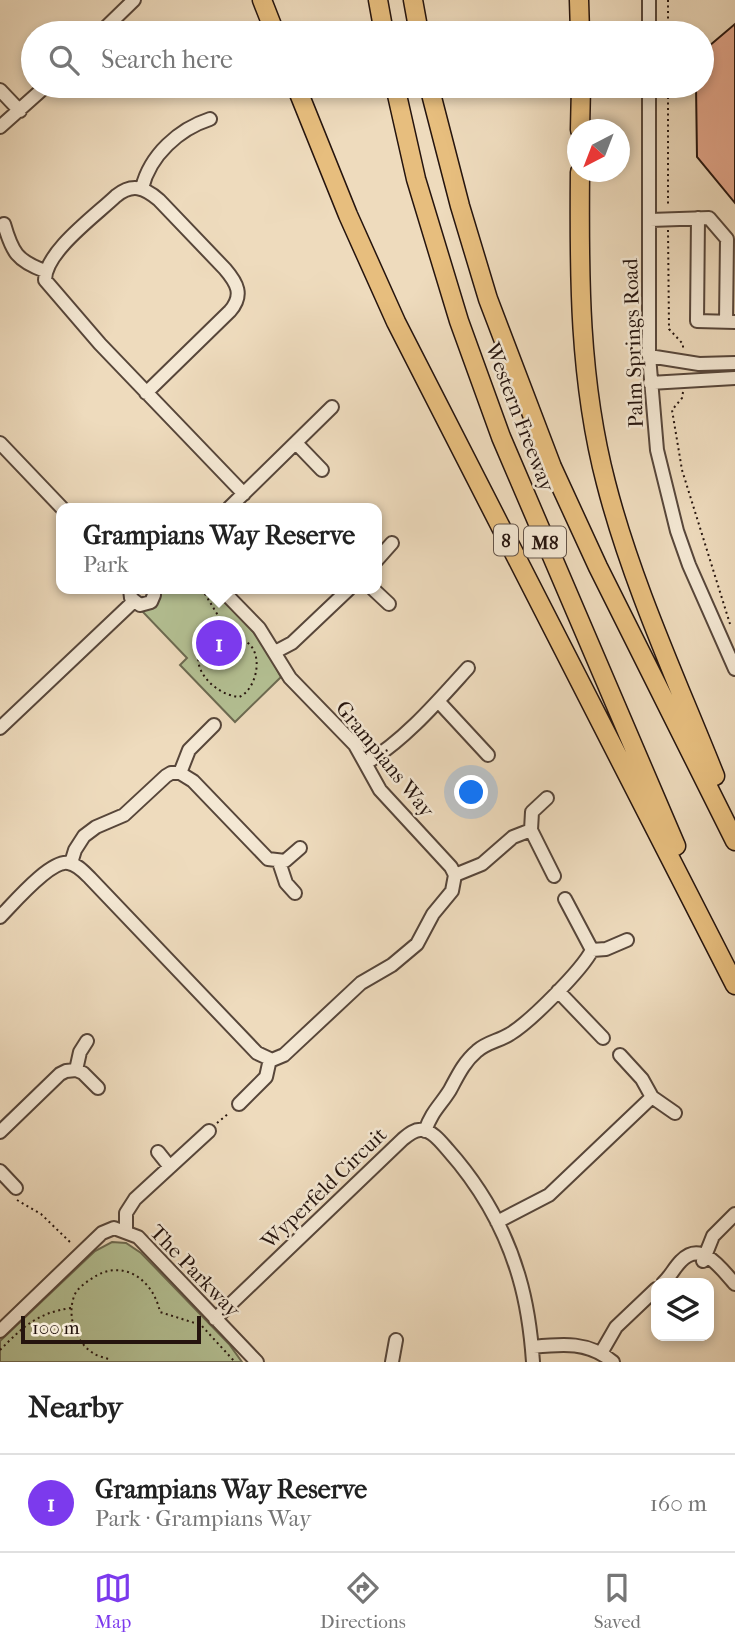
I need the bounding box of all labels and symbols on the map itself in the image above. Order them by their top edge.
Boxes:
north arrow [567,119,630,182]
street label: Palm Springs Road [618,257,648,428]
street label: Western Freeway [480,338,560,496]
road number: 8 [494,524,518,555]
road number: M8 [524,526,566,558]
pin: 1 [196,617,242,669]
street label: Grampians Way [331,696,440,823]
your location [454,775,488,809]
street label: Wyperfeld Circuit [256,1122,392,1254]
street label: The Parkway [145,1220,245,1323]
scale bar [21,1313,201,1345]

